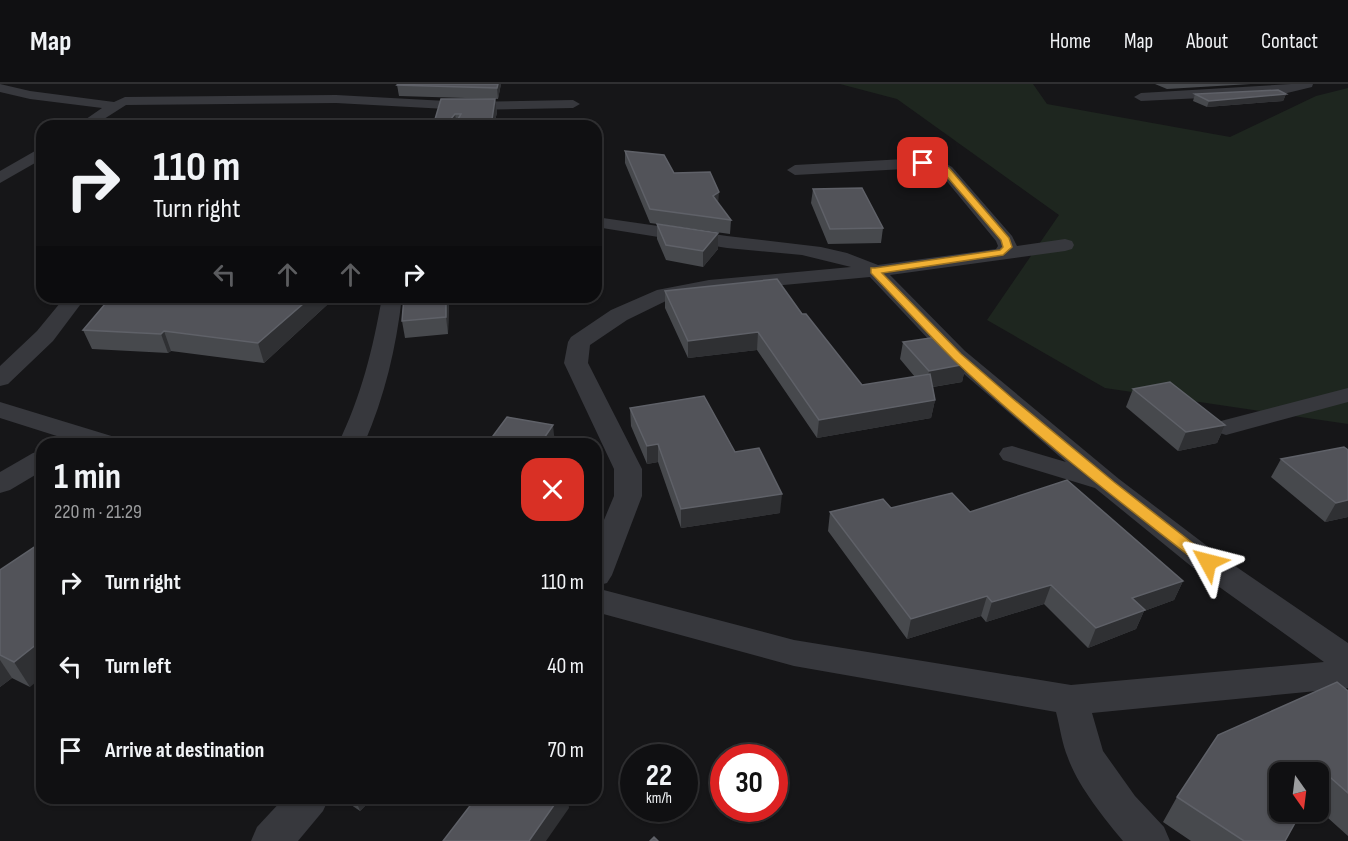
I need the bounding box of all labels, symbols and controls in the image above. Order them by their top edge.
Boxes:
text: Map [30,25,71,58]
text: Home [1050,29,1091,54]
text: Map [1124,29,1153,54]
text: About [1186,29,1228,54]
text: Contact [1261,29,1318,54]
pin [897,137,948,188]
text: 110 m [153,142,240,193]
icon: right [54,144,132,222]
icon: arrive [906,146,939,179]
text: Turn right [153,193,240,225]
icon: left [208,258,241,291]
icon: ahead [271,258,304,291]
icon: ahead [334,258,367,291]
icon: right [397,258,430,291]
text: 1 min [54,456,121,499]
button: close [521,458,584,521]
text: 220 m · 21:29 [54,500,142,524]
position arrow [1176,530,1240,594]
icon: right [54,566,87,599]
text: Turn right [105,569,181,596]
text: 110 m [541,569,584,596]
icon: left [54,650,87,683]
text: Turn left [105,653,171,680]
text: 40 m [547,653,584,680]
icon: arrive [54,734,87,767]
text: Arrive at destination [105,737,264,764]
text: 70 m [548,737,584,764]
speed limit sign: 30 [710,744,788,822]
text: 22 [646,758,672,794]
north arrow [1269,762,1329,822]
map controls [1269,762,1329,822]
text: km/h [646,789,672,808]

